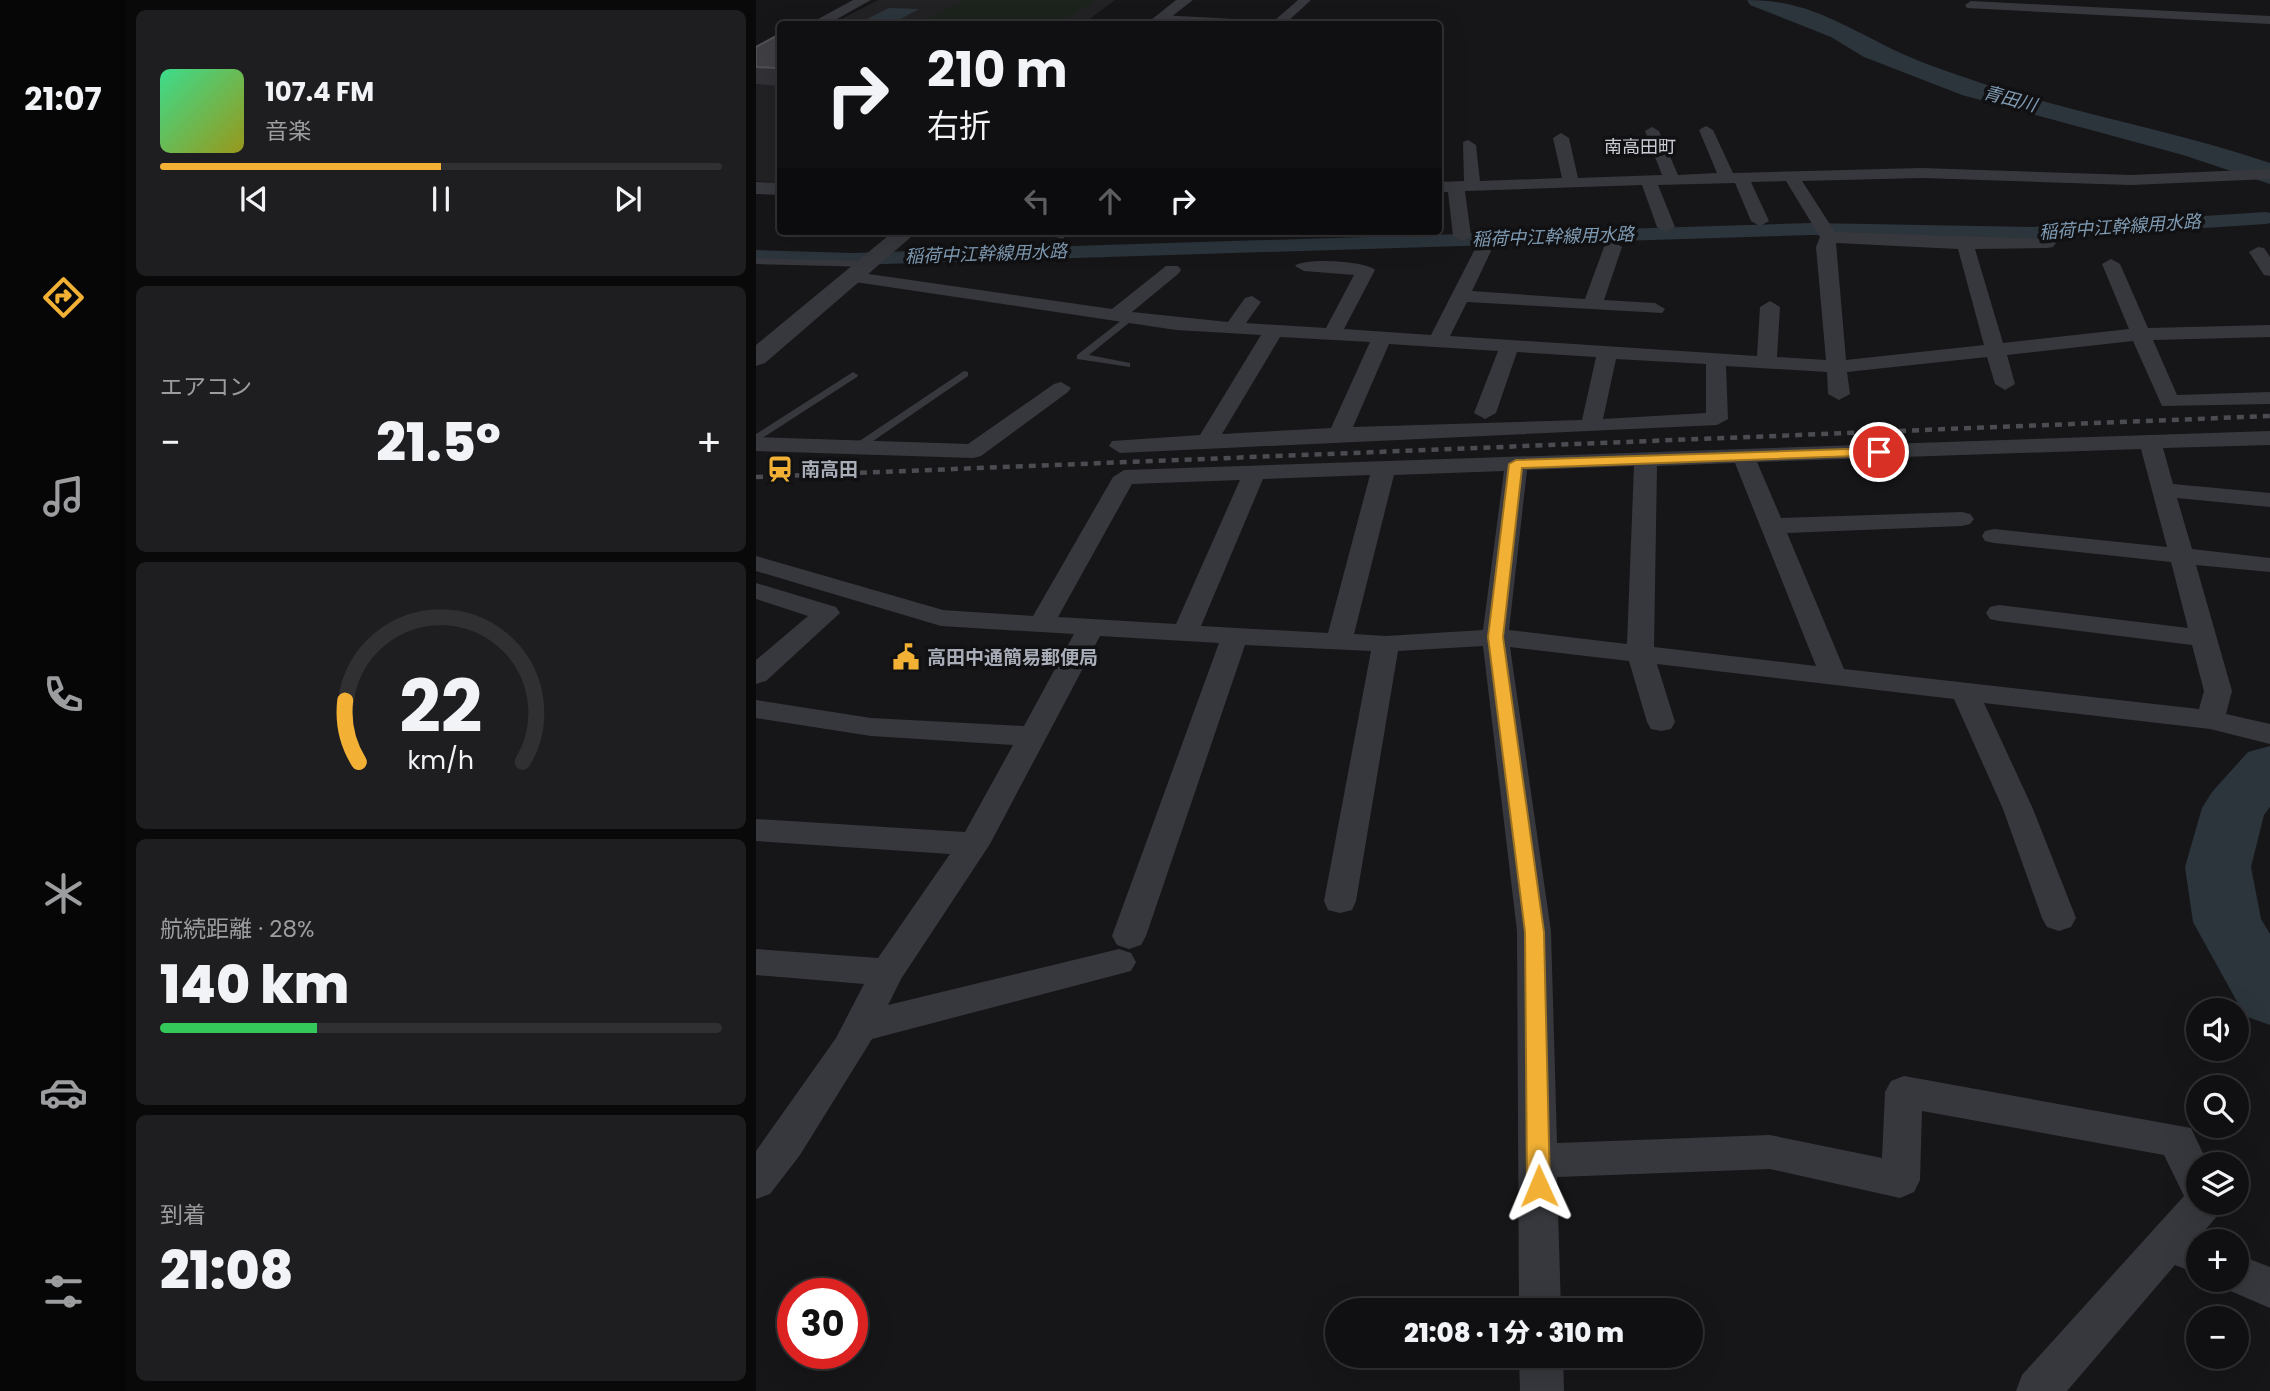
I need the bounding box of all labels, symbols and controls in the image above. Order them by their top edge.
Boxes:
text: 210 m [927,36,1068,104]
icon: right [812,49,903,140]
text: 107.4 FM [265,74,374,110]
text: 21:07 [24,76,102,121]
water label: 青田川 [1981,79,2041,118]
text: 右折 [927,103,991,148]
text: 音楽 [265,115,311,147]
district label: 南高田町 [1604,134,1676,159]
icon: previous [235,180,273,218]
icon: pause [422,180,460,218]
icon: next [609,180,647,218]
icon: left [1018,182,1056,220]
icon: ahead [1091,182,1129,220]
icon: right [1164,182,1202,220]
water label: 稲荷中江幹線用水路 [2038,208,2204,245]
water label: 稲荷中江幹線用水路 [1472,221,1636,252]
water label: 稲荷中江幹線用水路 [905,238,1069,269]
icon: directions [39,273,88,322]
text: エアコン [160,371,252,403]
text: 21.5° [376,406,501,479]
text: − [160,416,181,469]
text: + [696,416,722,469]
pin [1849,422,1909,482]
icon: arrive [1860,433,1898,471]
station icon: 南高田 [765,454,795,484]
place label: 南高田 [801,456,858,483]
icon: music [39,472,88,521]
public building icon: 高田中通簡易郵便局 [891,642,921,672]
place label: 高田中通簡易郵便局 [927,644,1098,671]
text: 22 [399,656,483,757]
icon: phone [39,670,88,719]
text: km/h [408,742,474,777]
icon: climate [39,869,88,918]
text: 航続距離 · 28% [160,913,314,945]
text: 140 km [160,948,349,1021]
map controls [2186,998,2249,1369]
button: sound [2186,998,2249,1061]
icon: car [39,1068,88,1117]
button: search [2186,1075,2249,1138]
position arrow [1502,1149,1576,1223]
button: layers [2186,1152,2249,1215]
text: 到着 [160,1199,206,1231]
button: + [2186,1229,2249,1292]
text: 21:08 [160,1234,294,1307]
icon: filters [39,1267,88,1316]
speed limit sign: 30 [777,1278,868,1369]
button: − [2186,1306,2249,1369]
text: 21:08 · 1 分 · 310 m [1404,1315,1624,1351]

